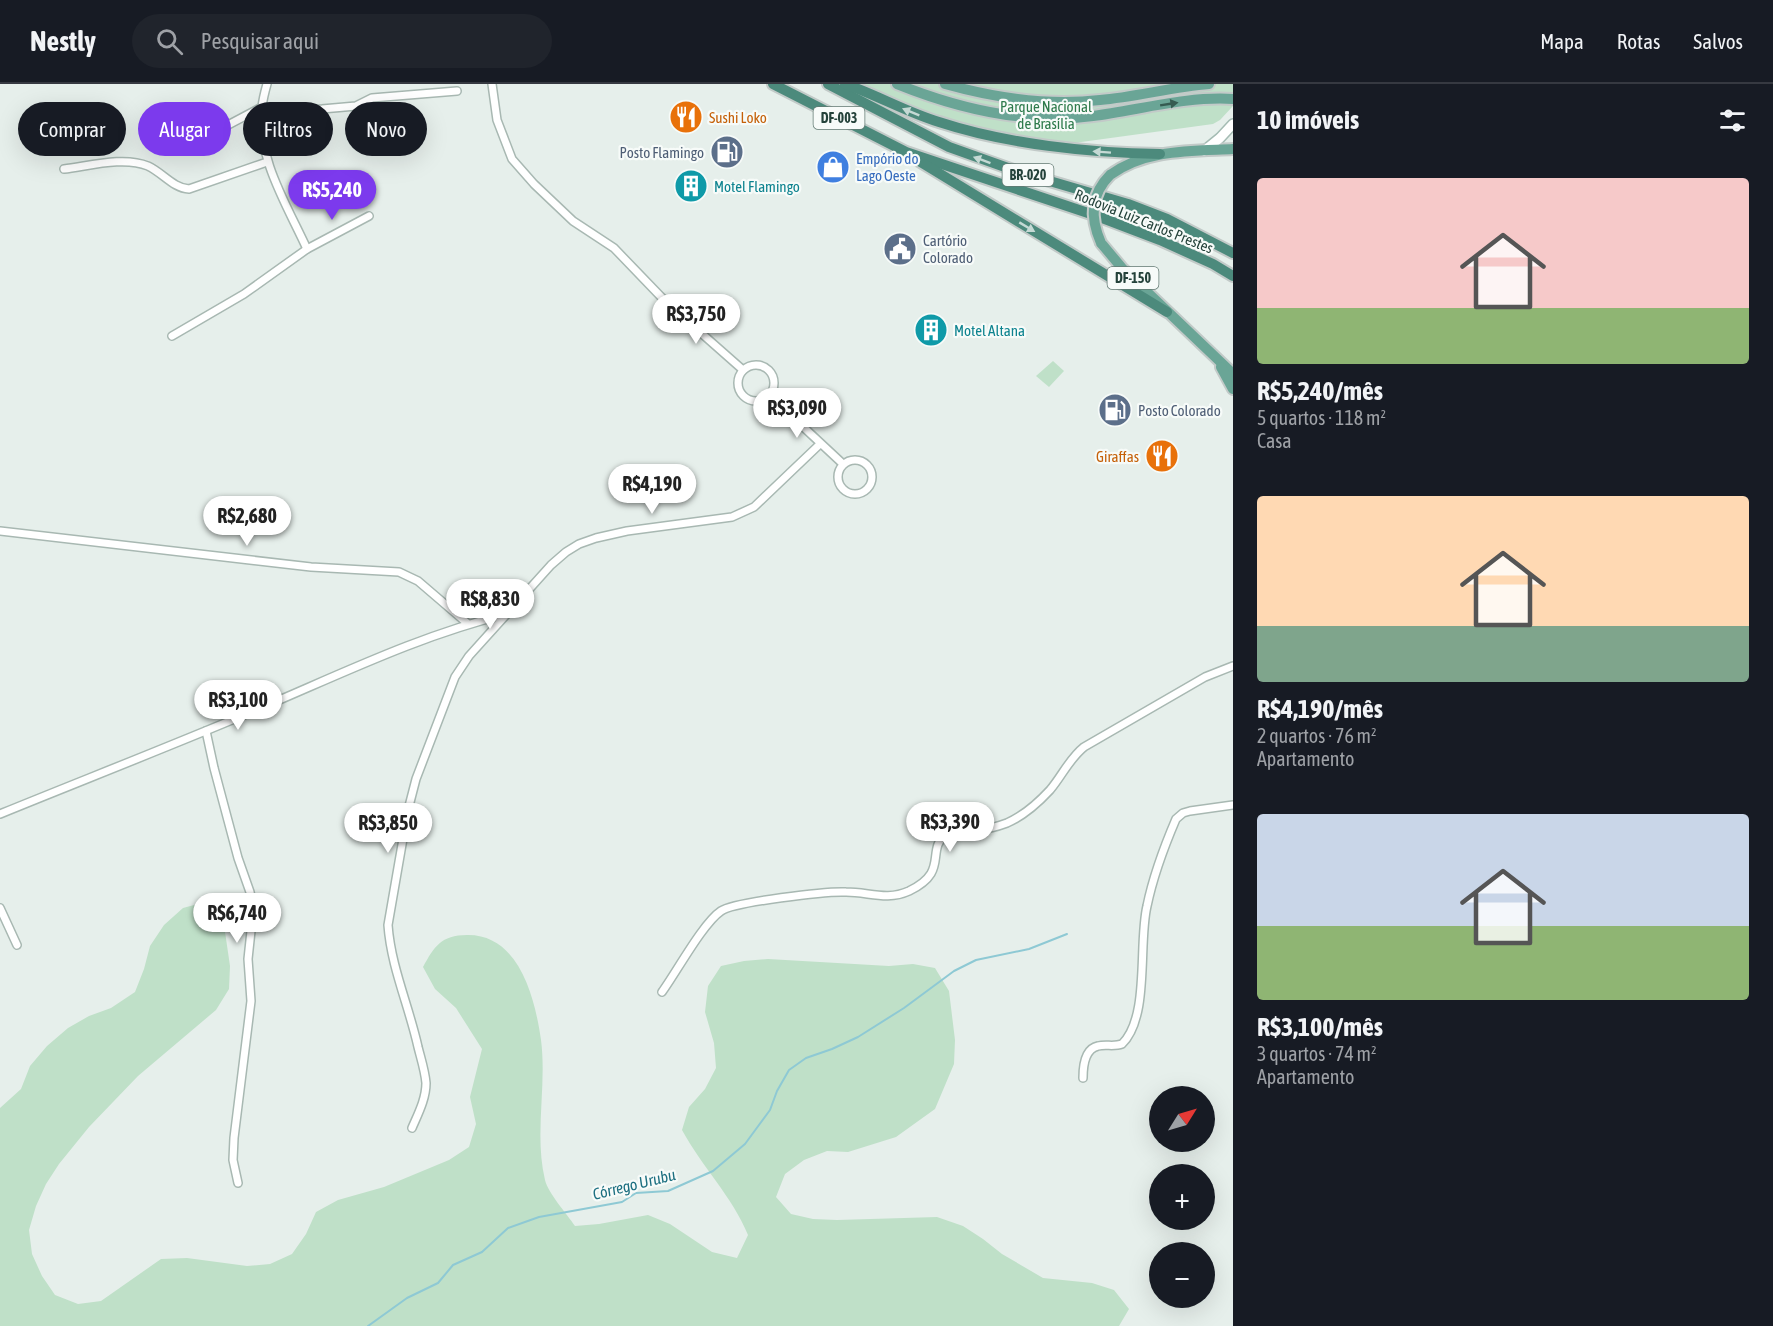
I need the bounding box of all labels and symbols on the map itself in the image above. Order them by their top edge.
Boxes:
park label: Parque Nacional de Brasília [1000,98,1092,132]
restaurant icon: Sushi Loko [668,99,704,135]
one-way arrow [1159,100,1178,109]
road number: DF-003 [814,107,864,129]
one-way arrow [902,107,920,117]
place label: Sushi Loko [709,109,767,126]
fuel station icon: Posto Flamingo [709,134,745,170]
place label: Posto Flamingo [619,144,704,161]
one-way arrow [1092,147,1111,156]
shop icon: Empório do Lago Oeste [815,149,851,185]
place label: Empório do Lago Oeste [856,150,919,184]
one-way arrow [973,154,991,164]
road number: BR-020 [1002,164,1054,186]
building icon: Motel Flamingo [673,168,709,204]
pin: R$5,240 [277,170,387,221]
place label: Motel Flamingo [714,178,800,195]
street label: Rodovia Luiz Carlos Prestes [1072,185,1216,257]
one-way arrow [1019,222,1035,233]
public building icon: Cartório Colorado [882,231,918,267]
place label: Cartório Colorado [923,232,973,266]
road number: DF-150 [1108,267,1158,289]
pin: R$3,750 [641,294,751,345]
building icon: Motel Altana [913,312,949,348]
place label: Motel Altana [954,322,1025,339]
pin: R$3,090 [742,388,852,439]
fuel station icon: Posto Colorado [1097,392,1133,428]
place label: Posto Colorado [1138,402,1221,419]
restaurant icon: Giraffas [1144,438,1180,474]
place label: Giraffas [1096,448,1139,465]
pin: R$4,190 [597,464,707,515]
pin: R$2,680 [192,496,302,547]
pin: R$8,830 [435,579,545,630]
pin: R$3,100 [183,680,293,731]
pin: R$3,390 [895,802,1005,853]
pin: R$3,850 [333,803,443,854]
pin: R$6,740 [182,893,292,944]
north arrow [1149,1086,1215,1152]
water label: Córrego Urubu [591,1165,678,1204]

